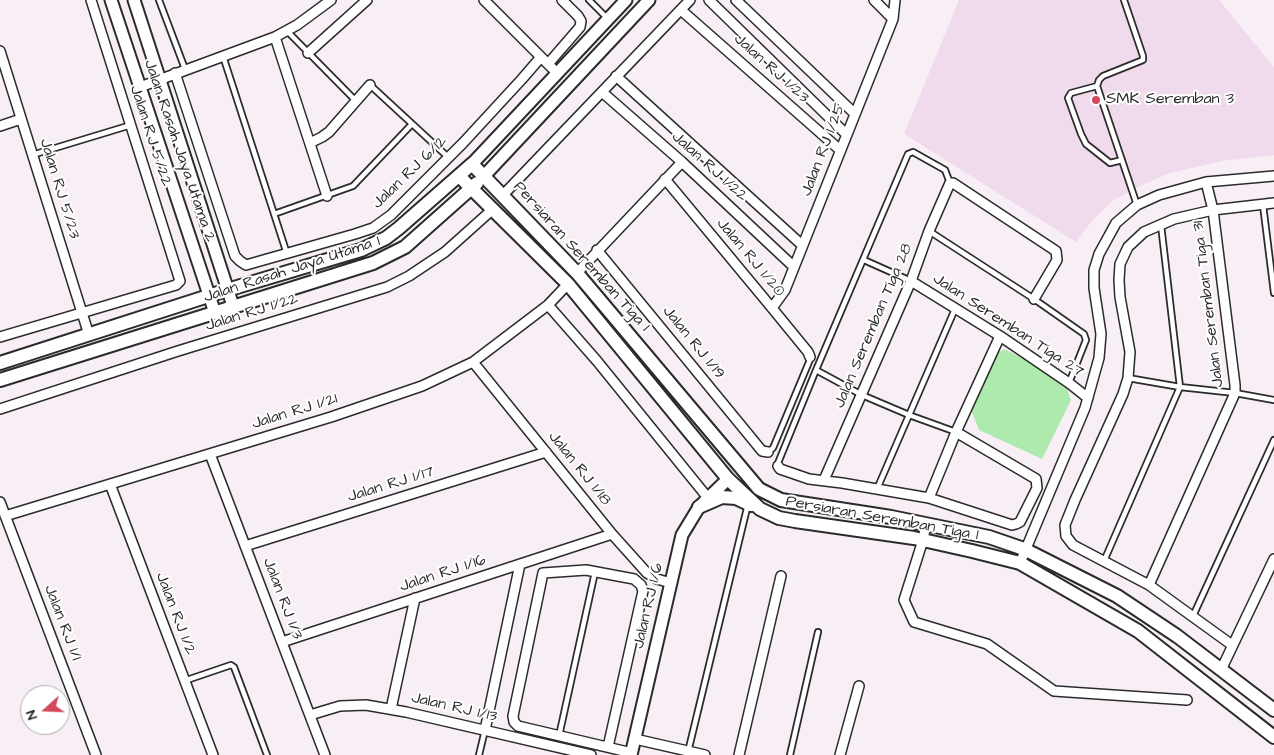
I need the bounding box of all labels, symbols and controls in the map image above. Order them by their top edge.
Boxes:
street label: Jalan RJ 1/23 [729,30,813,108]
street label: Jalan Rasah Jaya Utama 2 [139,57,219,245]
street label: Jalan RJ 5/22 [125,83,175,189]
place label: SMK Seremban 3 [1106,90,1234,110]
marker: SMK Seremban 3 [1090,94,1102,106]
street label: Jalan RJ 1/25 [798,101,850,199]
street label: Jalan RJ 1/22 [667,128,751,206]
street label: Jalan RJ 6/12 [369,133,451,213]
street label: Jalan RJ 5/23 [35,137,83,241]
street label: Persiaran Seremban Tiga 1 [509,178,653,336]
street label: Jalan RJ 1/20 [712,215,788,301]
street label: Jalan Seremban Tiga 31 [1189,220,1229,388]
street label: Jalan Rasah Jaya Utama 1 [201,232,383,308]
street label: Jalan Seremban Tiga 28 [831,241,917,411]
street label: Jalan Seremban Tiga 27 [929,270,1087,382]
street label: Jalan RJ 1/22 [203,290,301,336]
street label: Jalan RJ 1/19 [658,303,728,383]
street label: Jalan RJ 1/21 [250,390,340,434]
street label: Jalan RJ 1/18 [543,428,615,510]
street label: Jalan RJ 1/17 [346,463,436,507]
street label: Persiaran Seremban Tiga 1 [784,493,980,545]
street label: Jalan RJ 1/16 [398,551,488,597]
street label: Jalan RJ 1/3 [258,556,306,642]
street label: Jalan RJ 1/6 [630,561,668,651]
street label: Jalan RJ 1/2 [151,570,199,658]
street label: Jalan RJ 1/1 [39,583,85,663]
north arrow [20,685,70,735]
street label: Jalan RJ 1/13 [409,689,499,727]
text: N [21,707,43,722]

